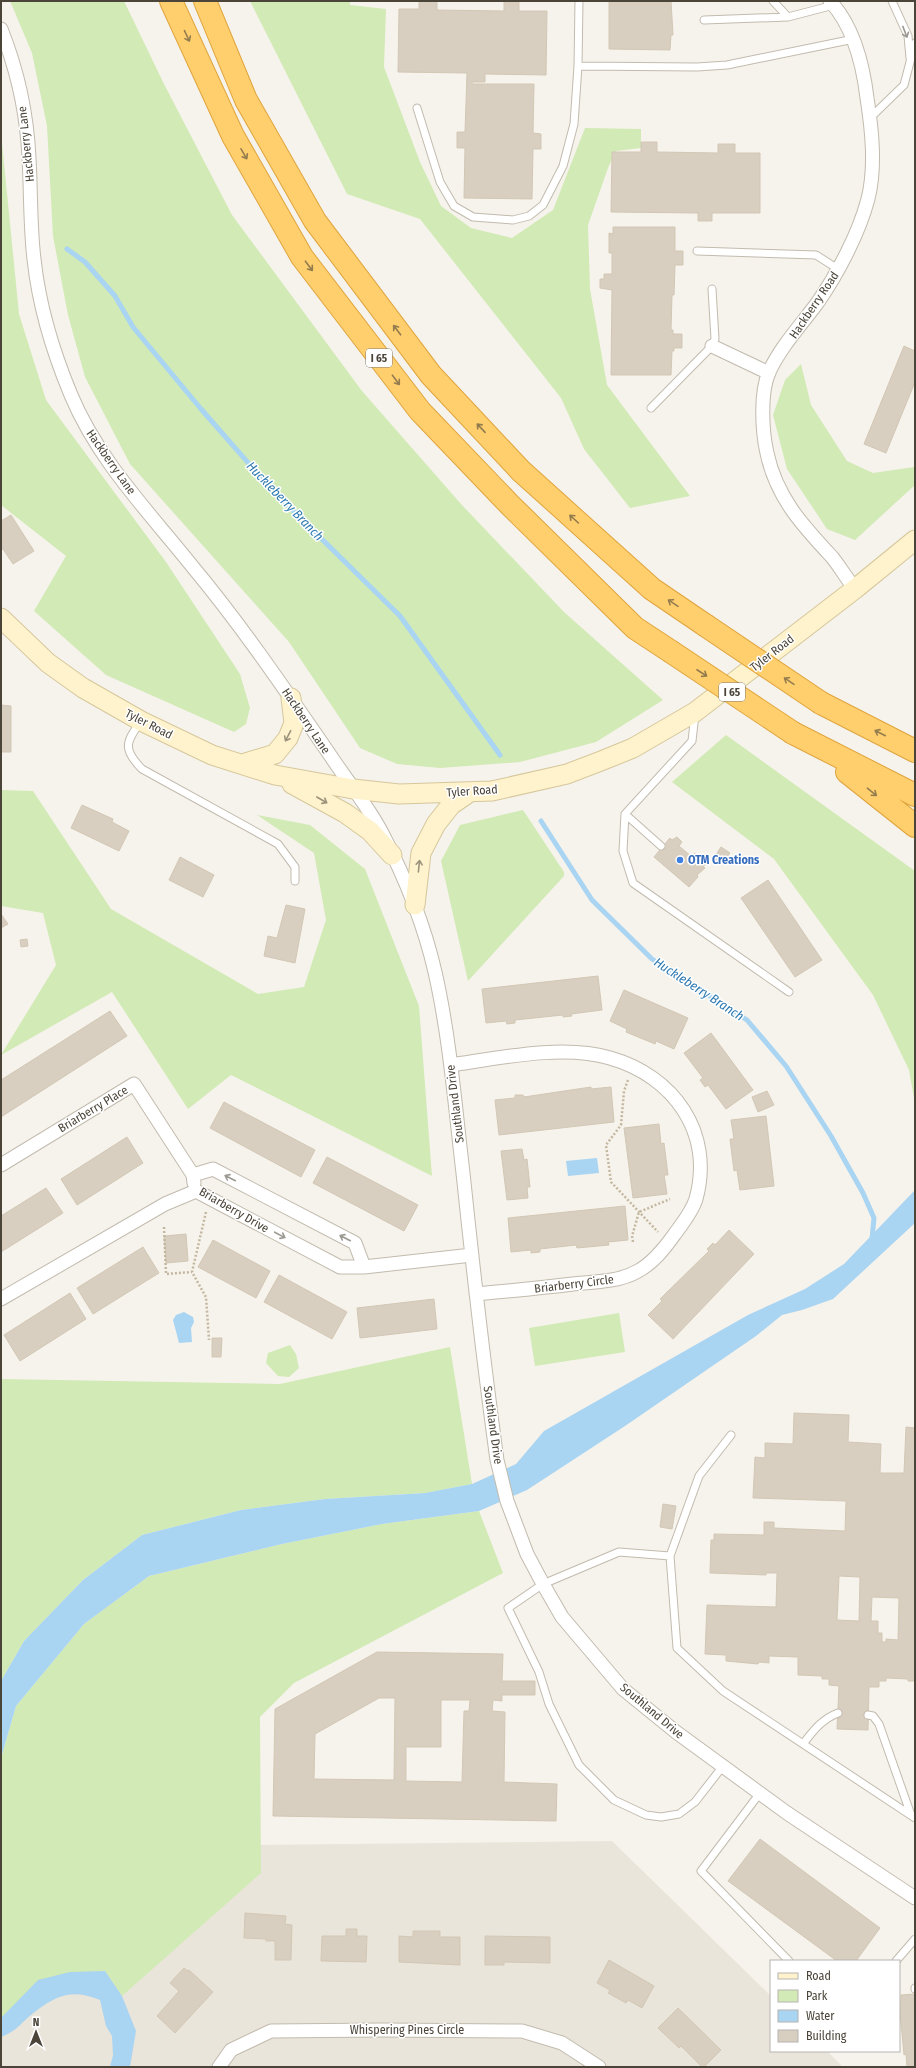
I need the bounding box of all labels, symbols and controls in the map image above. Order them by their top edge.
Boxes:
one-way arrow [902,25,910,37]
one-way arrow [184,30,192,42]
street label: Hackberry Lane [15,105,37,183]
one-way arrow [240,148,248,160]
one-way arrow [305,260,313,271]
street label: Hackberry Road [786,269,842,341]
one-way arrow [393,324,401,335]
road number: I 65 [366,349,392,367]
one-way arrow [392,375,401,386]
one-way arrow [477,424,486,434]
street label: Hackberry Lane [83,427,139,497]
water label: Huckleberry Branch [243,458,327,544]
one-way arrow [569,514,579,524]
one-way arrow [668,599,679,607]
street label: Tyler Road [747,632,797,674]
one-way arrow [697,669,708,677]
one-way arrow [784,677,795,685]
road number: I 65 [719,683,745,701]
street label: Hackberry Lane [279,686,333,757]
street label: Tyler Road [123,706,175,742]
one-way arrow [875,729,887,737]
one-way arrow [284,730,291,742]
street label: Tyler Road [446,782,498,800]
one-way arrow [866,787,877,796]
one-way arrow [316,796,328,804]
place label: OTM Creations [688,853,760,867]
marker: OTM Creations [675,855,685,865]
one-way arrow [415,860,423,873]
water label: Huckleberry Branch [651,954,747,1024]
street label: Southland Drive [443,1064,467,1144]
street label: Briarberry Place [56,1083,130,1135]
one-way arrow [224,1173,236,1181]
street label: Briarberry Drive [197,1184,271,1236]
one-way arrow [274,1232,286,1240]
one-way arrow [339,1233,351,1241]
street label: Briarberry Circle [534,1272,615,1296]
street label: Southland Drive [481,1385,505,1465]
street label: Southland Drive [617,1680,687,1742]
legend [770,1960,900,2052]
text: Road [806,1969,831,1983]
text: Park [806,1989,828,2003]
text: Water [806,2009,835,2023]
north arrow [16,2012,56,2052]
text: N [33,2016,39,2029]
street label: Whispering Pines Circle [350,2023,464,2037]
text: Building [806,2029,847,2043]

